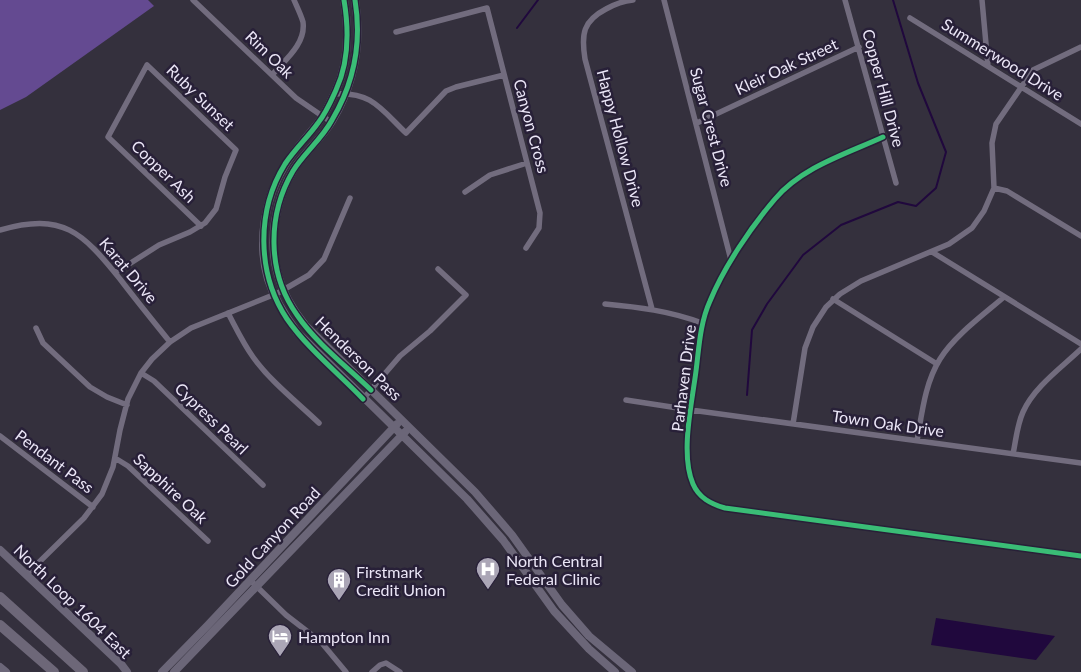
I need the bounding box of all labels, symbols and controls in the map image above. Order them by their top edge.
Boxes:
street label: Summerwood Drive [939,14,1067,104]
street label: Rim Oak [242,26,299,82]
street label: Copper Hill Drive [859,27,909,149]
street label: Kleir Oak Street [732,34,841,98]
street label: Ruby Sunset [163,60,239,134]
street label: Sugar Crest Drive [687,65,737,189]
street label: Happy Hollow Drive [593,67,649,209]
street label: Canyon Cross [510,77,554,175]
street label: Copper Ash [128,136,200,206]
street label: Karat Drive [96,233,162,307]
street label: Henderson Pass [312,312,406,404]
street label: Parhaven Drive [667,323,699,433]
street label: Cypress Pearl [171,378,253,458]
street label: Town Oak Drive [831,406,945,440]
street label: Pendant Pass [12,425,98,497]
street label: Sapphire Oak [130,449,212,528]
street label: Gold Canyon Road [221,483,323,591]
street label: North Loop 1604 East [10,540,136,662]
place label: North Central Federal Clinic [506,551,603,588]
hospital icon: North Central Federal Clinic [475,556,501,590]
place label: Firstmark Credit Union [356,562,446,599]
building icon: Firstmark Credit Union [326,567,352,601]
hotel icon: Hampton Inn [267,623,293,657]
place label: Hampton Inn [298,627,390,646]

